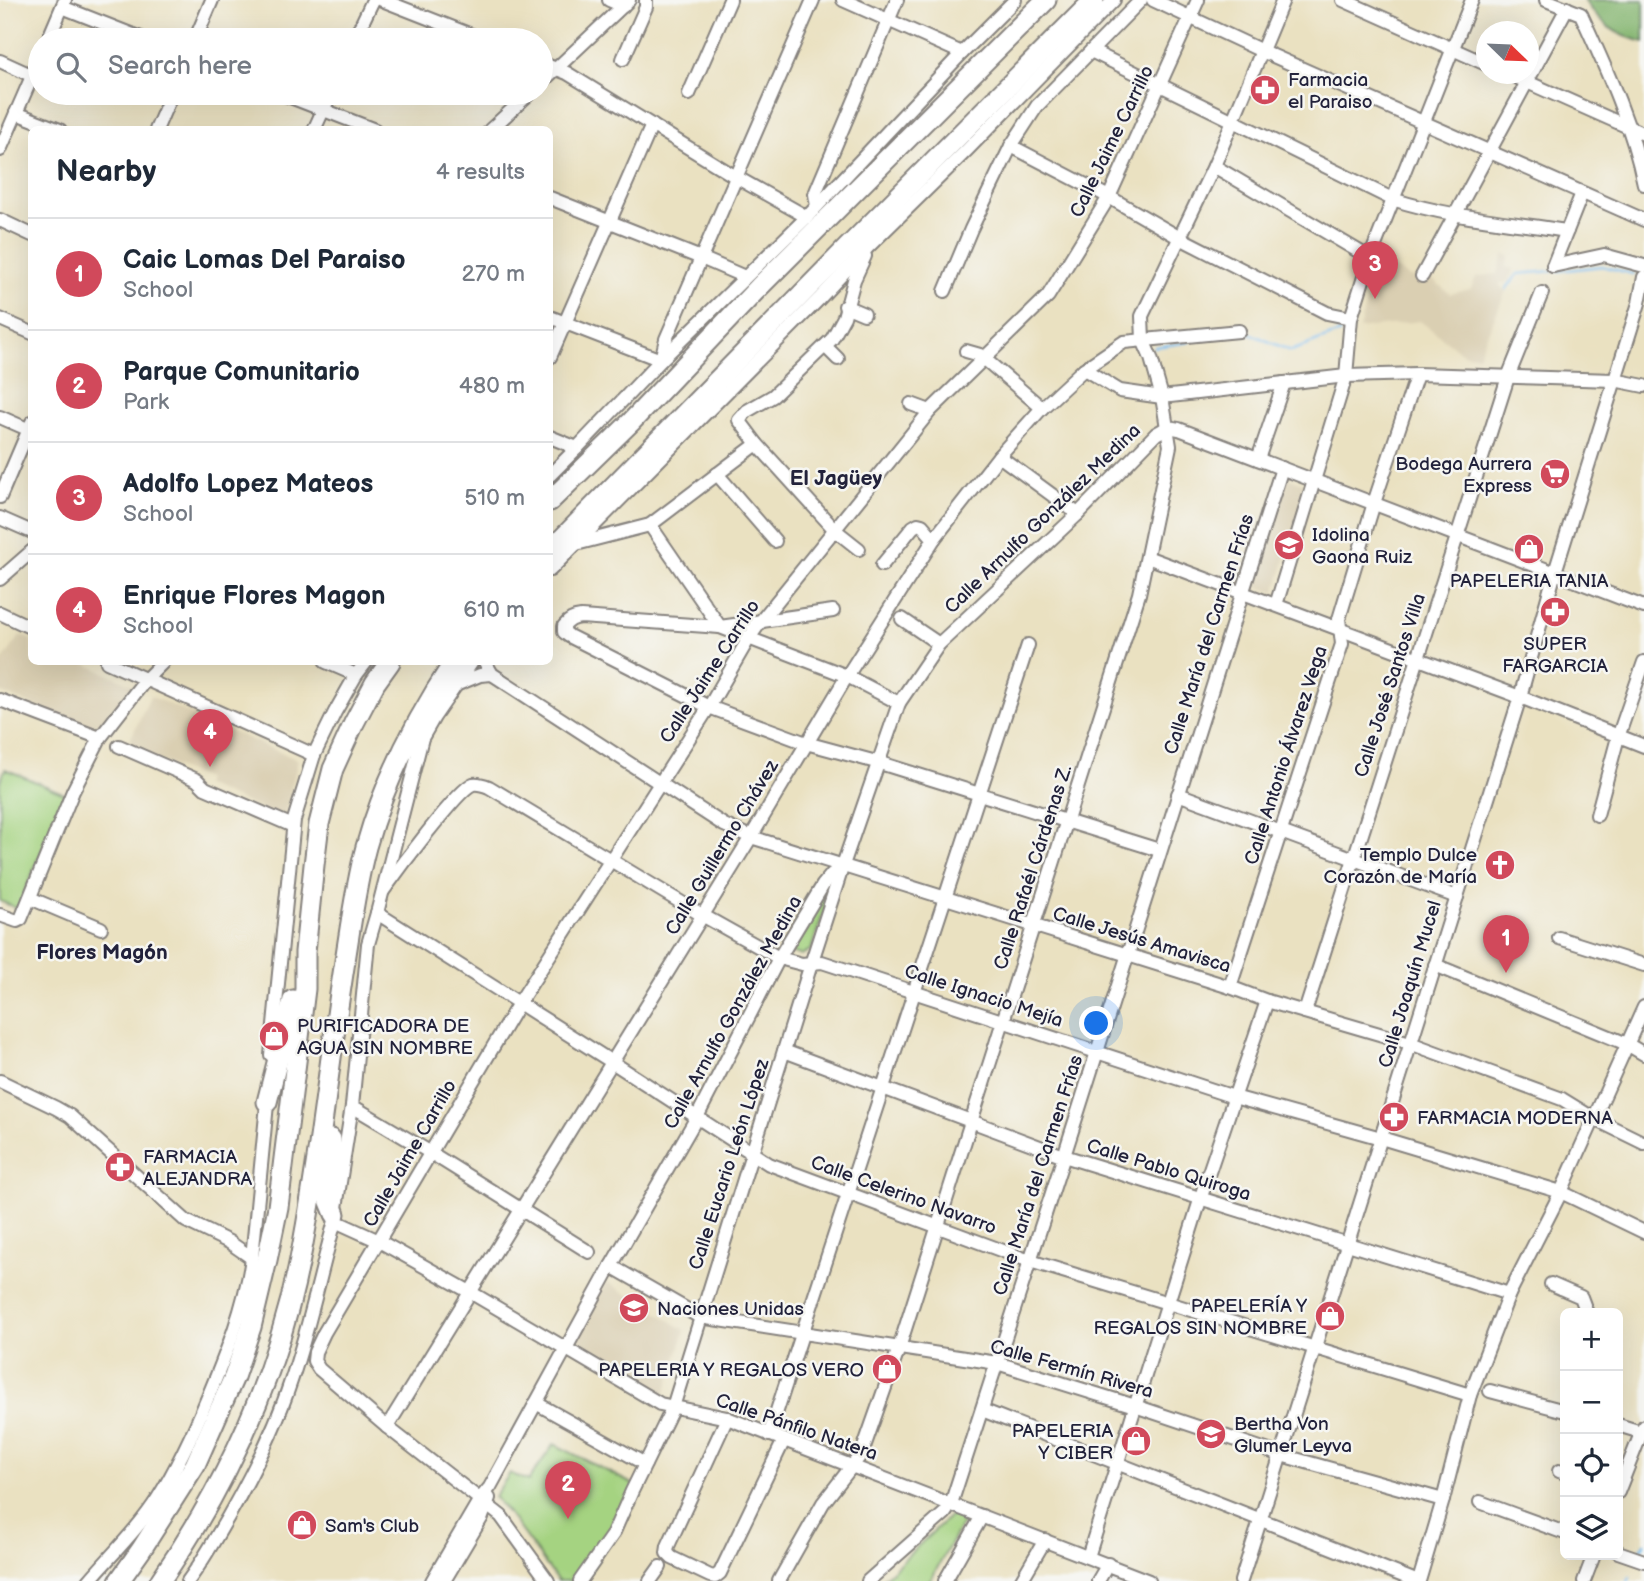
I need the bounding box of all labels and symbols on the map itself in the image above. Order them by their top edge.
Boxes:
north arrow [1476,21,1539,84]
street label: Calle Jaime Carrillo [1066,62,1159,221]
place label: Farmacia el Paraiso [1288,69,1372,114]
pharmacy icon: Farmacia el Paraiso [1248,73,1282,107]
pin: 3 [1352,241,1398,299]
street label: Calle Arnulfo González Medina [940,419,1146,619]
place label: Bodega Aurrera Express [1395,453,1532,498]
supermarket icon: Bodega Aurrera Express [1538,457,1572,491]
district label: El Jagüey [790,466,883,491]
street label: Calle María del Carmen Frías [1160,511,1259,758]
place label: Idolina Gaona Ruiz [1312,524,1413,569]
school or university icon: Idolina Gaona Ruiz [1272,528,1306,562]
shop icon: PAPELERIA TANIA [1512,532,1546,566]
place label: PAPELERIA TANIA [1450,570,1609,593]
street label: Calle José Santos Villa [1350,591,1431,780]
pharmacy icon: SUPER FARGARCIA [1538,595,1572,629]
street label: Calle Jaime Carrillo [655,596,765,748]
place label: SUPER FARGARCIA [1502,633,1608,678]
street label: Calle Antonio Álvarez Vega [1239,643,1333,868]
pin: 4 [187,709,233,767]
street label: Calle Guillermo Chávez [661,755,784,940]
street label: Calle Rafaél Cárdenas Z. [989,762,1077,973]
place label: Templo Dulce Corazón de María [1323,844,1477,889]
church icon: Templo Dulce Corazón de María [1483,848,1517,882]
street label: Calle Arnulfo González Medina [659,892,807,1133]
street label: Calle Joaquín Mucel [1374,898,1447,1071]
street label: Calle Jesús Amavisca [1050,902,1233,978]
pin: 1 [1483,915,1529,973]
district label: Flores Magón [36,940,168,965]
street label: Calle Ignacio Mejía [901,960,1066,1033]
your location [1079,1006,1113,1040]
place label: PURIFICADORA DE AGUA SIN NOMBRE [297,1015,473,1060]
shop icon: PURIFICADORA DE AGUA SIN NOMBRE [257,1019,291,1053]
street label: Calle María del Carmen Frías [989,1052,1088,1299]
street label: Calle Eucario León López [684,1055,775,1273]
street label: Calle Jaime Carrillo [359,1076,462,1232]
pharmacy icon: FARMACIA MODERNA [1377,1100,1411,1134]
place label: FARMACIA MODERNA [1417,1107,1613,1130]
street label: Calle Pablo Quiroga [1084,1135,1253,1206]
place label: FARMACIA ALEJANDRA [143,1146,252,1191]
pharmacy icon: FARMACIA ALEJANDRA [103,1150,137,1184]
street label: Calle Celerino Navarro [807,1151,999,1240]
school or university icon: Naciones Unidas [617,1291,651,1325]
place label: PAPELERÍA Y REGALOS SIN NOMBRE [1094,1294,1308,1340]
place label: Naciones Unidas [657,1298,804,1321]
shop icon: PAPELERÍA Y REGALOS SIN NOMBRE [1313,1299,1347,1333]
street label: Calle Fermín Rivera [987,1335,1156,1404]
shop icon: PAPELERIA Y REGALOS VERO [870,1352,904,1386]
place label: PAPELERIA Y REGALOS VERO [598,1359,864,1382]
street label: Calle Pánfilo Natera [713,1389,880,1466]
place label: Bertha Von Glumer Leyva [1234,1413,1352,1458]
school or university icon: Bertha Von Glumer Leyva [1194,1417,1228,1451]
place label: PAPELERIA Y CIBER [1012,1420,1113,1465]
shop icon: PAPELERIA Y CIBER [1119,1424,1153,1458]
pin: 2 [545,1461,591,1519]
shop icon: Sam's Club [285,1508,319,1542]
place label: Sam's Club [325,1515,419,1538]

